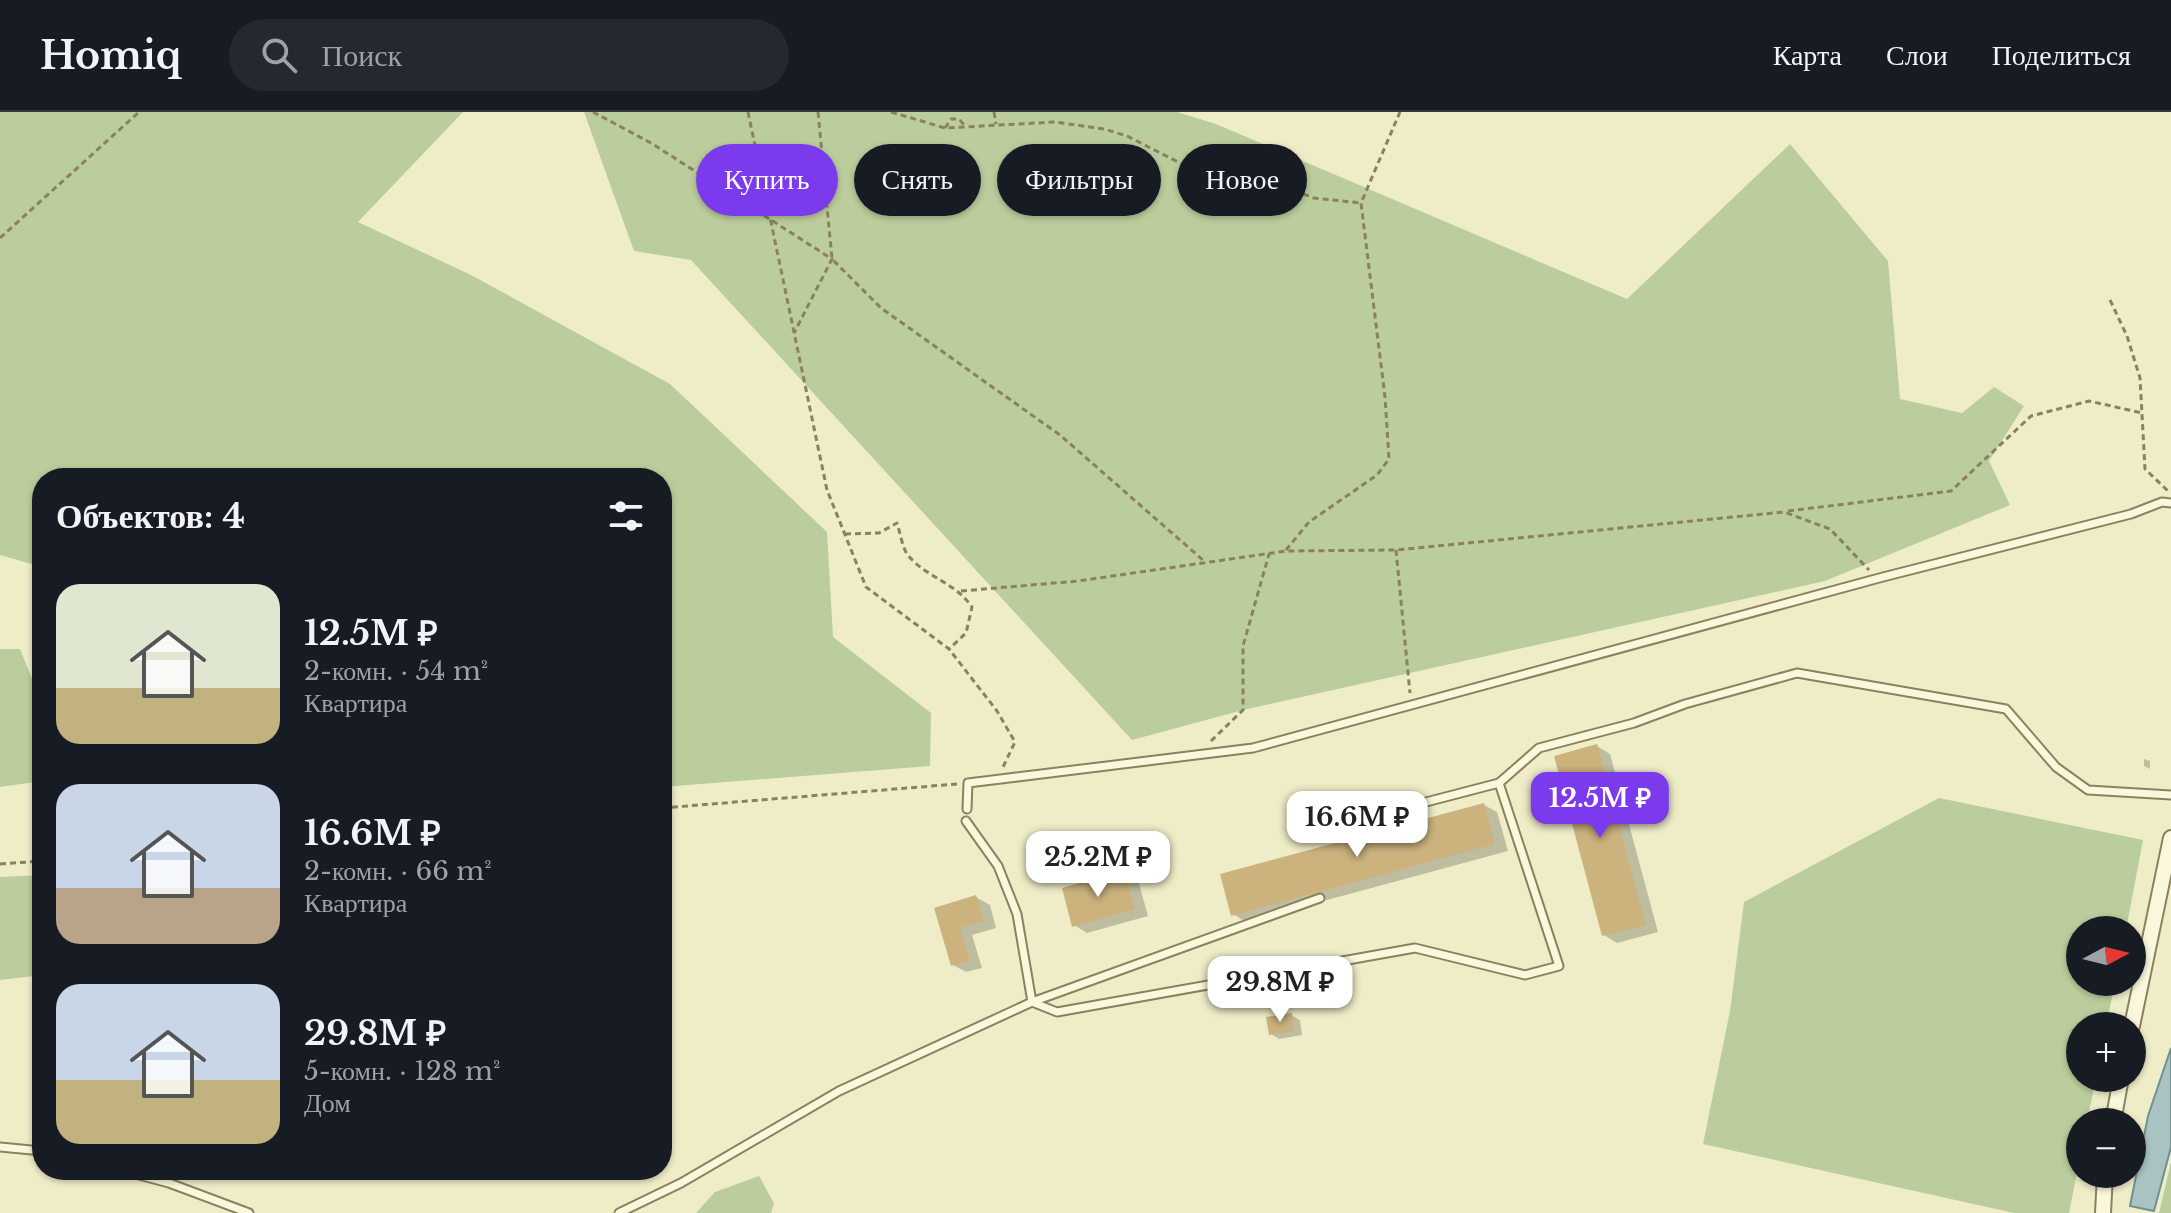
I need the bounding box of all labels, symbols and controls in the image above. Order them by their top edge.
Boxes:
search box [229,19,789,91]
text: Homiq [40,32,181,79]
icon: search [257,33,301,77]
text: Поиск [321,37,402,74]
text: Карта [1773,38,1842,73]
text: Слои [1886,38,1948,73]
text: Поделиться [1992,38,2131,73]
chip: Купить [696,144,838,216]
chip: Снять [854,144,981,216]
chip: Фильтры [997,144,1161,216]
chip: Новое [1177,144,1307,216]
icon: filters [604,494,648,538]
text: Объектов: 4 [56,495,245,537]
text: 12.5M ₽ [304,612,438,654]
icon: home [120,616,216,712]
text: 2-комн. · 54 m² [304,655,488,687]
text: Квартира [304,687,407,719]
pin: 12.5M ₽ [1526,772,1674,840]
text: 12.5M ₽ [1549,782,1651,814]
pin: 16.6M ₽ [1283,791,1431,859]
text: 16.6M ₽ [1305,801,1409,833]
text: 16.6M ₽ [304,812,441,854]
icon: home [120,816,216,912]
pin: 25.2M ₽ [1024,831,1172,899]
text: 25.2M ₽ [1044,841,1152,873]
text: 2-комн. · 66 m² [304,855,492,887]
text: Квартира [304,887,407,919]
north arrow [2066,916,2146,996]
map controls [2066,916,2146,1188]
pin: 29.8M ₽ [1206,956,1354,1024]
text: 29.8M ₽ [1226,966,1334,998]
text: 29.8M ₽ [304,1012,446,1054]
button: + [2066,1012,2146,1092]
icon: home [120,1016,216,1112]
text: 5-комн. · 128 m² [304,1055,500,1087]
text: Дом [304,1087,351,1119]
button: − [2066,1108,2146,1188]

